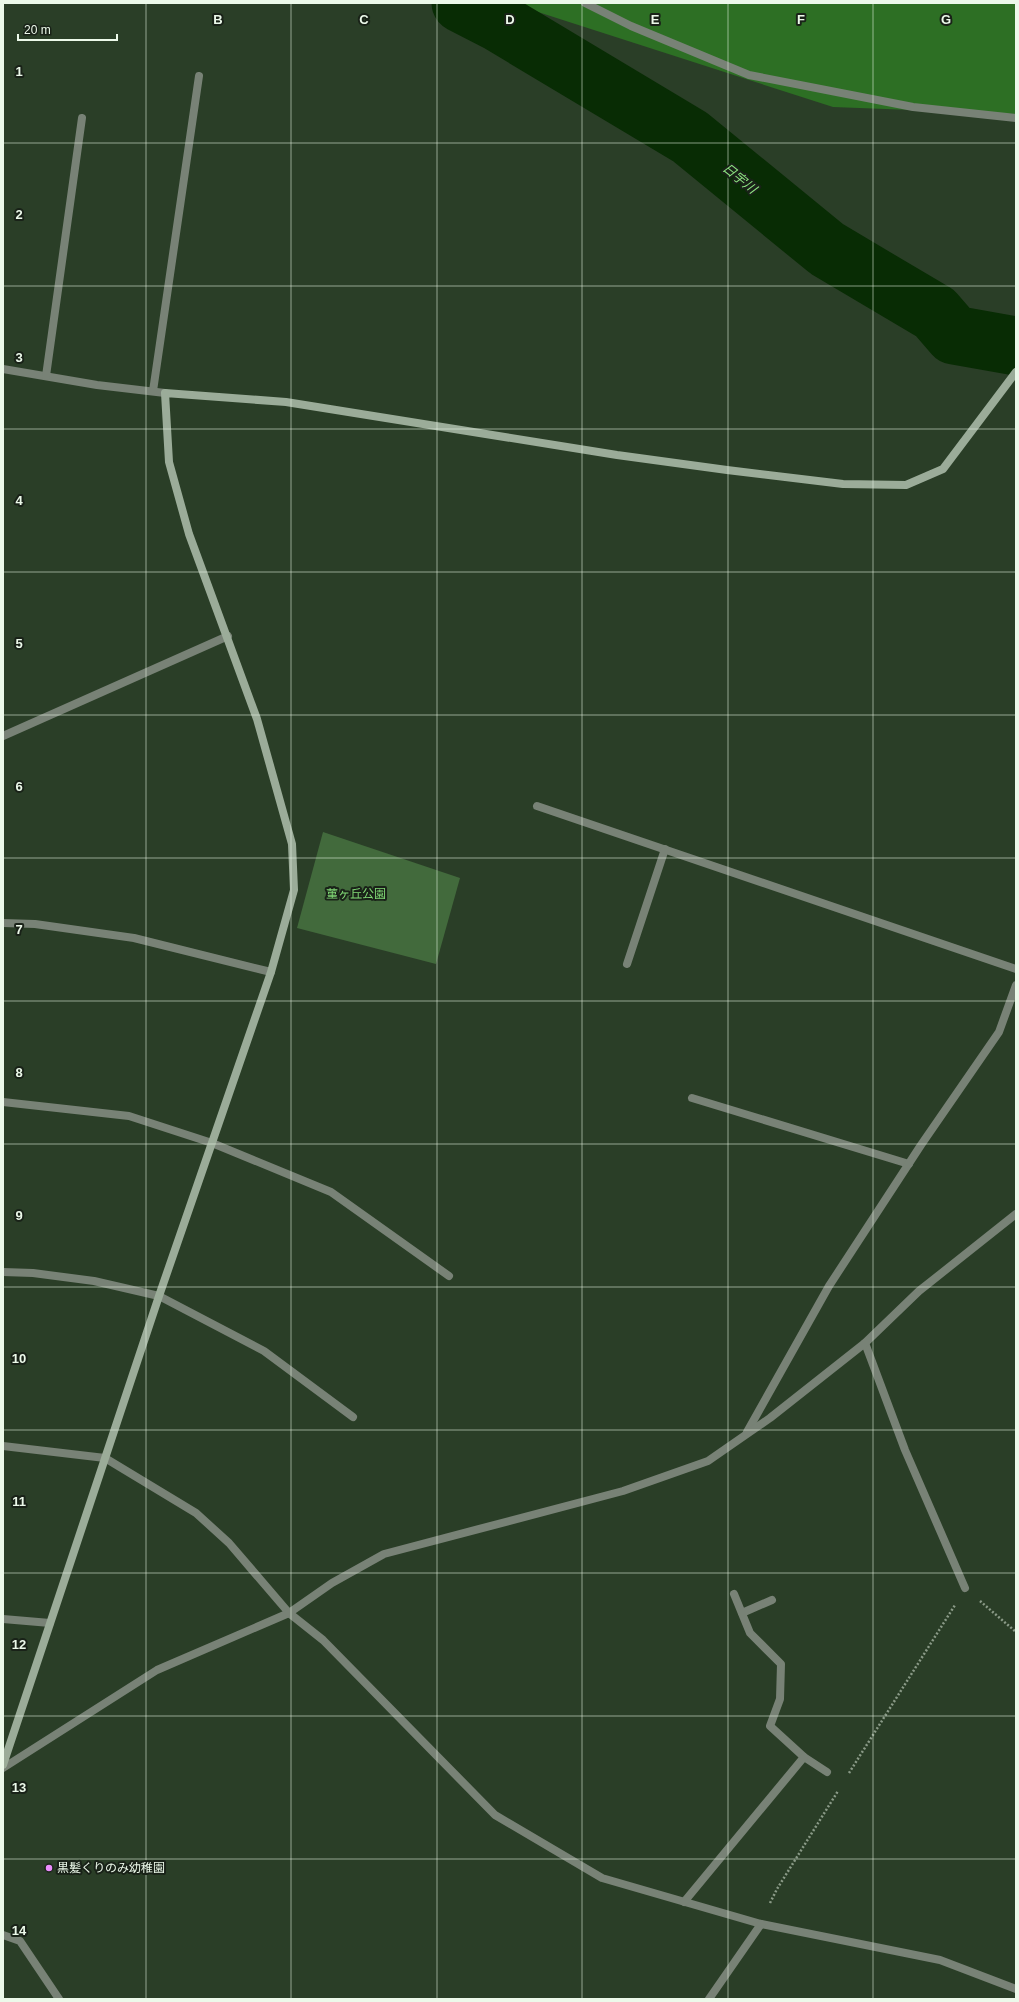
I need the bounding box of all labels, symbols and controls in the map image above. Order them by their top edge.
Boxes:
text: B [213,12,223,27]
text: C [359,12,369,27]
text: D [505,12,515,27]
text: E [651,12,660,27]
text: F [797,12,805,27]
text: G [941,12,951,27]
scale bar [18,16,117,42]
text: 20 m [24,23,51,37]
text: 1 [15,64,23,79]
water label: 日宇川 [720,160,761,198]
text: 2 [15,207,23,222]
text: 3 [15,350,23,365]
text: 4 [15,493,23,508]
text: 5 [15,636,23,651]
text: 6 [15,779,23,794]
park label: 菫ヶ丘公園 [326,887,386,901]
text: 7 [15,922,23,937]
text: 8 [15,1065,23,1080]
text: 9 [15,1208,23,1223]
text: 10 [12,1351,26,1366]
text: 11 [12,1494,26,1509]
text: 12 [12,1637,26,1652]
text: 13 [12,1780,26,1795]
place label: 黒髪くりのみ幼稚園 [57,1861,165,1875]
marker: 黒髪くりのみ幼稚園 [44,1863,54,1873]
text: 14 [12,1923,27,1938]

